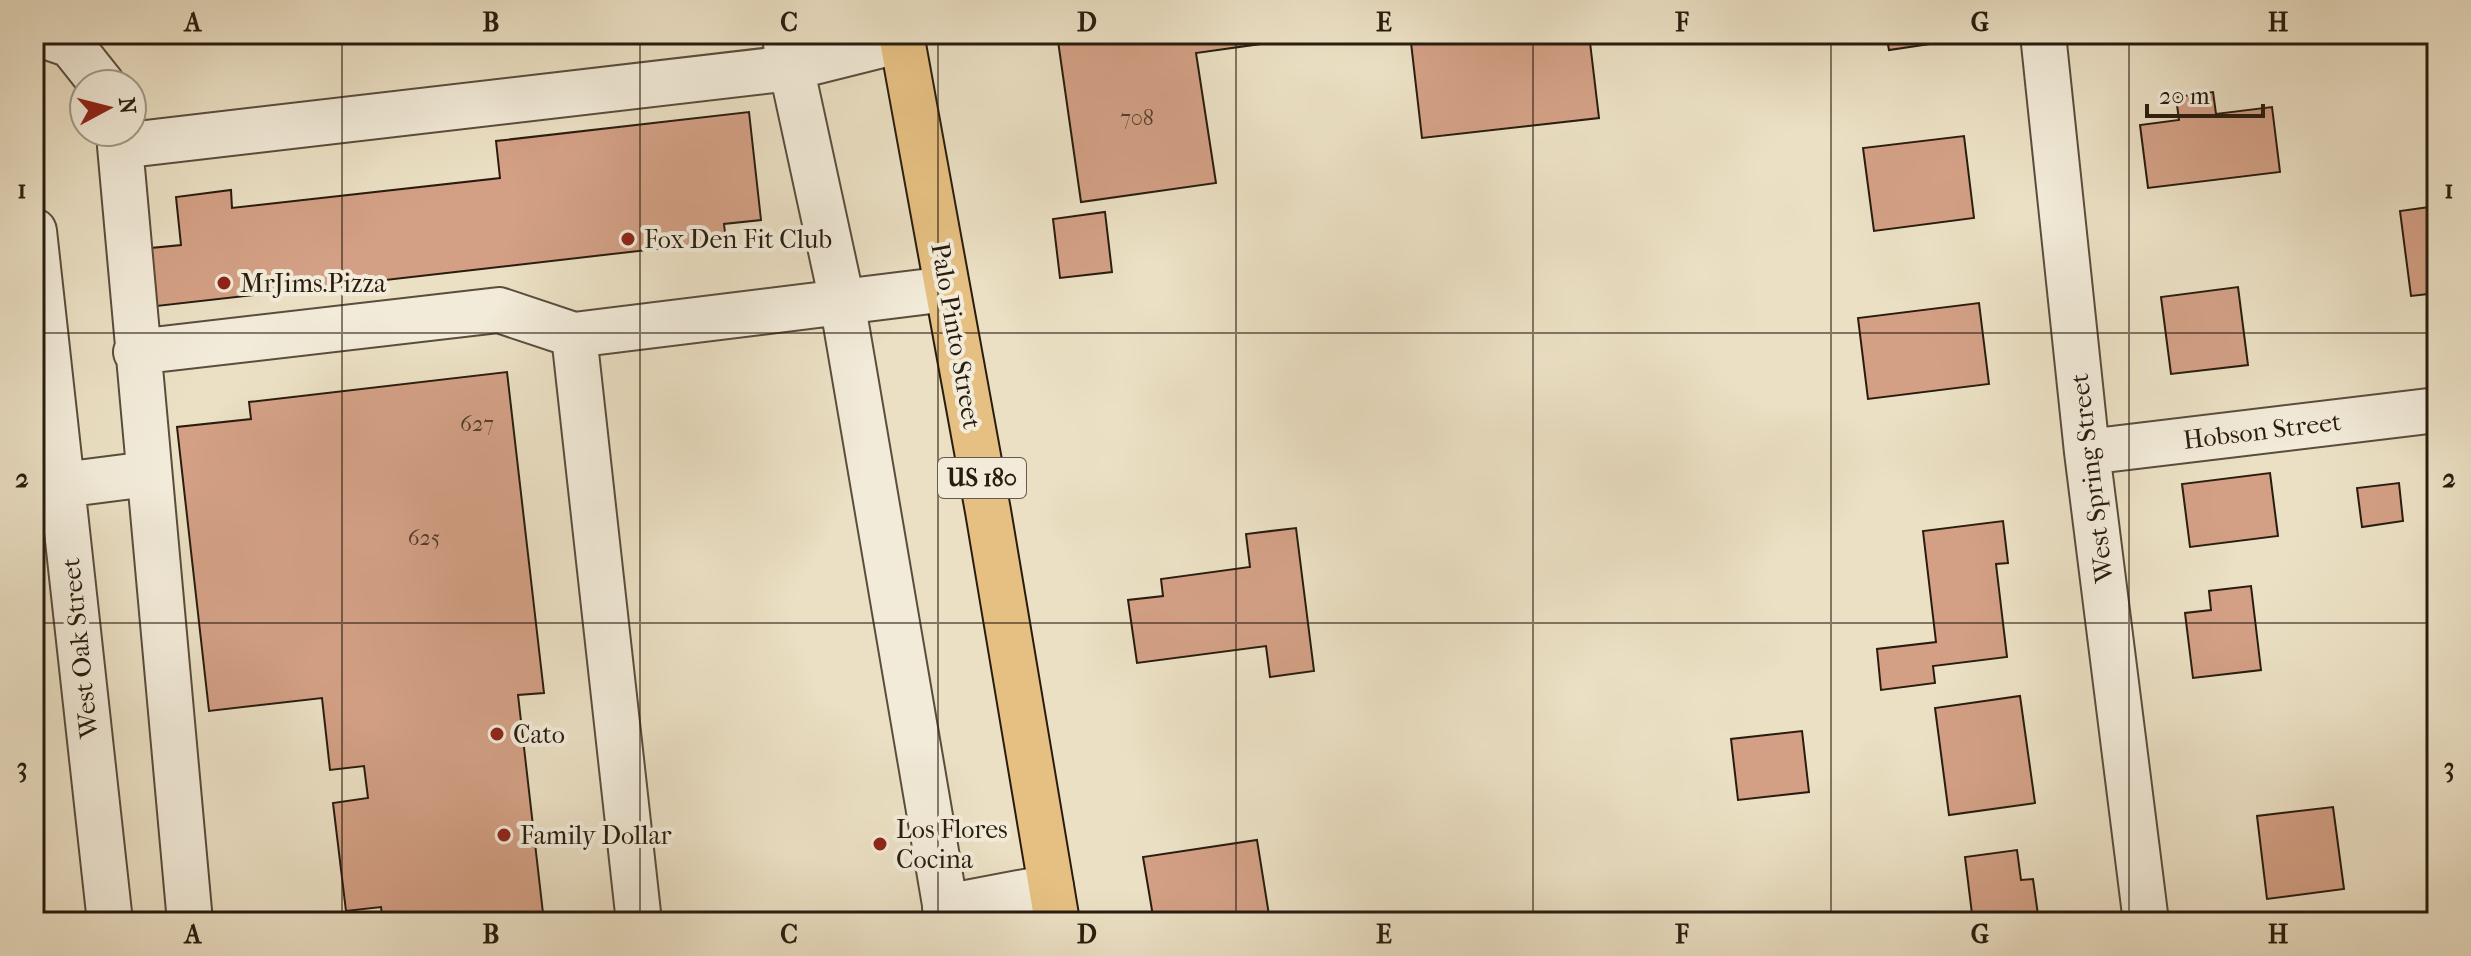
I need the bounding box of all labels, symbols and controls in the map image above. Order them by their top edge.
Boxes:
text: A [183,7,203,38]
text: B [483,7,500,38]
text: C [780,7,798,38]
text: D [1077,7,1097,38]
text: E [1376,7,1392,38]
text: F [1674,7,1689,38]
text: G [1971,7,1989,38]
text: H [2268,7,2289,38]
north arrow [68,68,148,148]
scale bar [2147,68,2263,118]
text: 20 m [2159,82,2210,110]
text: N [113,96,141,116]
house number: 708 [1120,105,1154,131]
text: 1 [17,174,27,205]
text: 1 [2444,174,2454,205]
place label: Fox Den Fit Club [644,224,832,255]
marker: Fox Den Fit Club [619,230,637,248]
street label: Palo Pinto Street [924,241,988,432]
place label: MrJims.Pizza [240,268,387,299]
marker: MrJims.Pizza [215,274,233,292]
street label: West Spring Street [2064,371,2120,585]
street label: Hobson Street [2181,406,2343,456]
house number: 627 [460,411,494,437]
road number: US 180 [938,458,1026,498]
text: 2 [15,463,29,494]
text: 2 [2442,463,2456,494]
house number: 625 [408,525,440,551]
street label: West Oak Street [55,556,105,741]
place label: Cato [513,719,565,750]
marker: Cato [488,725,506,743]
text: 3 [17,752,27,783]
text: 3 [2444,752,2454,783]
place label: Los Flores Cocina [896,814,1008,875]
place label: Family Dollar [520,820,672,851]
marker: Family Dollar [495,826,513,844]
marker: Los Flores Cocina [871,835,889,853]
text: A [183,919,203,950]
text: B [483,919,500,950]
text: C [780,919,798,950]
text: D [1077,919,1097,950]
text: E [1376,919,1392,950]
text: F [1674,919,1689,950]
text: G [1971,919,1989,950]
text: H [2268,919,2289,950]

